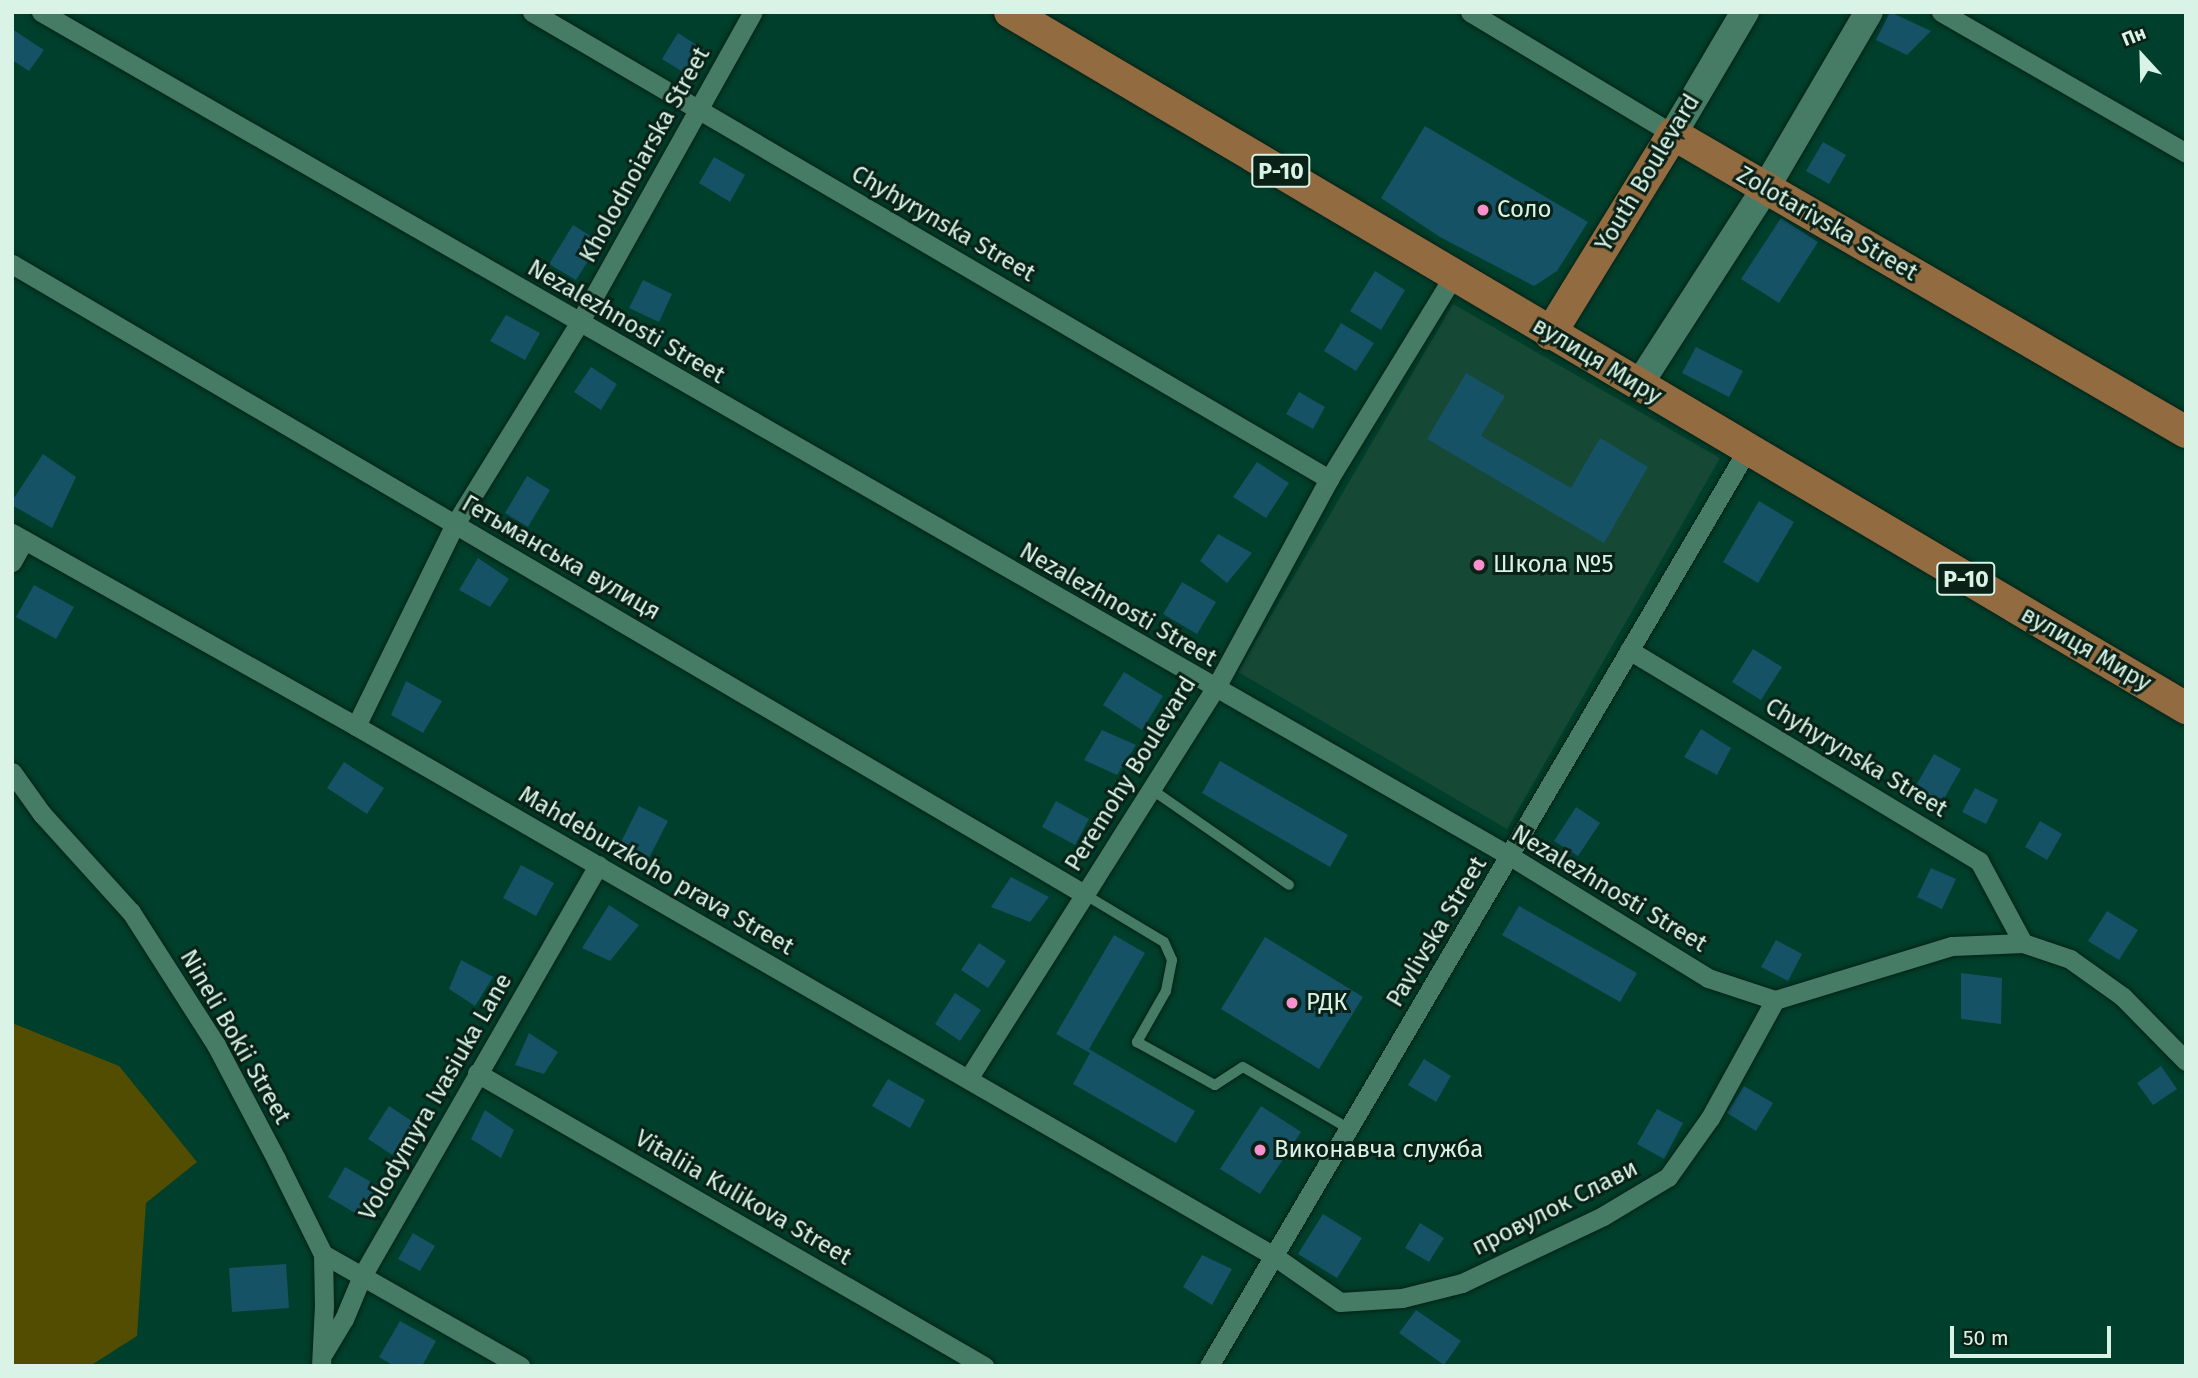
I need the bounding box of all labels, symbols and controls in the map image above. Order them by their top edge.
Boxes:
north arrow [2107,21,2177,91]
text: Пн [2119,21,2149,51]
street label: Kholodnoiarska Street [574,42,716,268]
street label: Youth Boulevard [1590,89,1706,257]
road number: Р-10 [1251,152,1311,190]
street label: Chyhyrynska Street [846,160,1040,288]
street label: Zolotarivska Street [1732,161,1922,287]
place label: Соло [1497,196,1552,224]
marker: Соло [1475,202,1491,218]
street label: Nezalezhnosti Street [522,254,730,390]
street label: вулиця Миру [1527,311,1667,411]
street label: Гетьманська вулиця [457,489,665,627]
street label: Nezalezhnosti Street [1014,537,1222,673]
place label: Школа №5 [1493,551,1613,579]
marker: Школа №5 [1471,557,1487,573]
road number: Р-10 [1936,559,1996,598]
street label: вулиця Миру [2016,600,2156,698]
street label: Peremohy Boulevard [1059,671,1203,877]
street label: Chyhyrynska Street [1760,692,1952,824]
street label: Mahdeburzkoho prava Street [513,780,799,962]
street label: Nezalezhnosti Street [1506,819,1712,959]
street label: Pavlivska Street [1381,852,1493,1012]
street label: Nineli Bokii Street [173,945,297,1129]
street label: Volodymyra Ivasiuka Lane [353,968,519,1226]
place label: РДК [1306,989,1347,1017]
marker: РДК [1284,995,1300,1011]
street label: Vitaliia Kulikova Street [630,1124,856,1272]
place label: Виконавча служба [1274,1136,1483,1164]
marker: Виконавча служба [1252,1142,1268,1158]
street label: провулок Слави [1467,1154,1643,1262]
scale bar [1953,1312,2114,1356]
text: 50 m [1963,1325,2009,1351]

